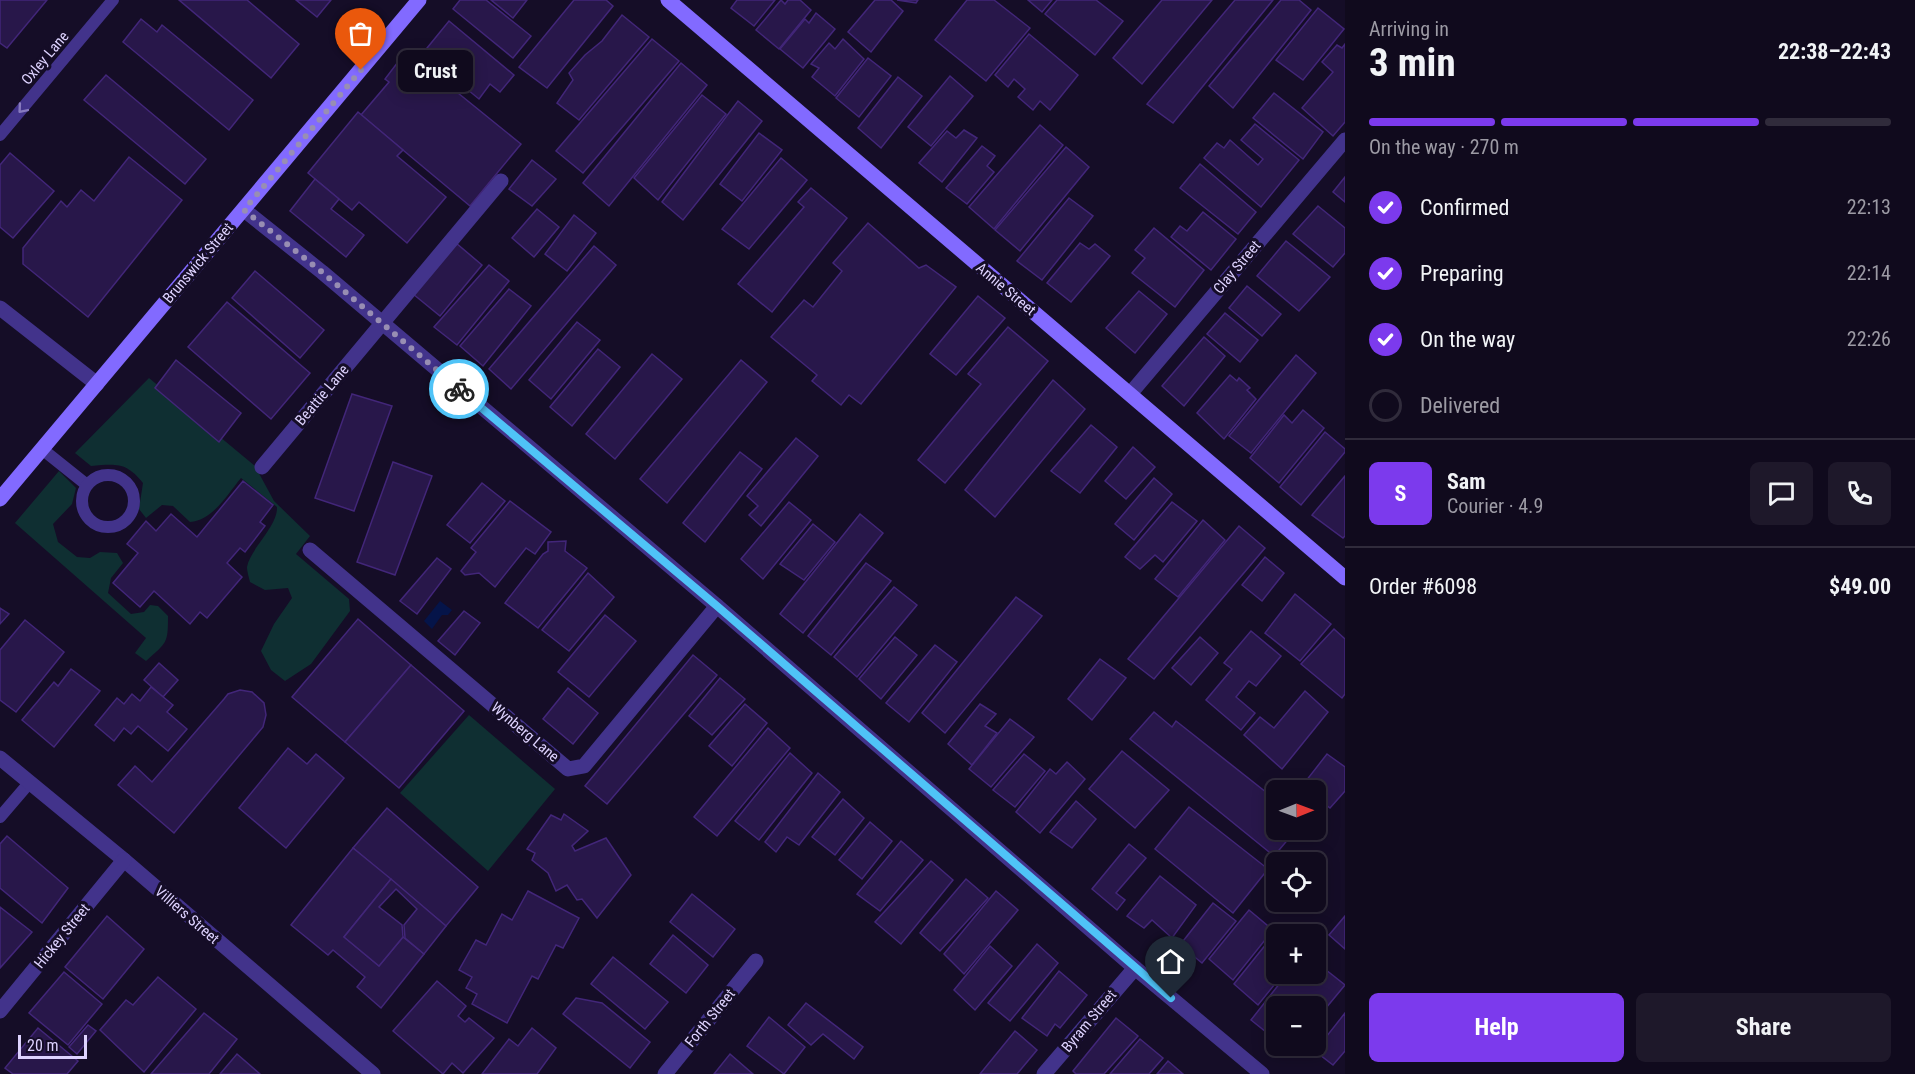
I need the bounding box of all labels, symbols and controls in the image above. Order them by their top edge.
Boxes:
pin [335,8,386,70]
icon: bag [344,17,377,50]
text: Arriving in [1369,17,1449,41]
street label: Oxley Lane [17,28,73,88]
text: 22:38–22:43 [1778,39,1891,64]
text: 3 min [1369,40,1456,86]
callout: Crust [397,49,472,91]
text: Crust [414,59,457,83]
one-way arrow [18,102,29,113]
text: On the way · 270 m [1369,135,1519,159]
icon: check [1369,191,1402,224]
text: Confirmed [1420,195,1509,220]
text: 22:13 [1847,195,1891,219]
street label: Brunswick Street [159,219,237,307]
street label: Clay Street [1210,237,1264,297]
icon: check [1369,257,1402,290]
street label: Annie Street [973,259,1039,319]
text: Preparing [1420,261,1504,286]
text: 22:14 [1847,261,1891,285]
icon: check [1369,323,1402,356]
text: On the way [1420,327,1515,352]
text: 22:26 [1847,327,1891,351]
courier [429,359,489,419]
street label: Beattie Lane [291,361,353,429]
icon: bike [443,373,476,406]
text: Delivered [1420,393,1500,418]
button: chat [1750,462,1813,525]
button: phone [1828,462,1891,525]
text: Sam [1447,469,1486,494]
text: S [1395,481,1406,506]
text: Courier · 4.9 [1447,494,1543,518]
text: Order #6098 [1369,574,1477,599]
text: $49.00 [1829,574,1891,599]
street label: Wynberg Lane [487,698,563,766]
north arrow [1266,780,1326,840]
map controls [1266,780,1326,1056]
button: locate [1266,852,1326,912]
street label: Villiers Street [151,882,223,948]
street label: Hickey Street [30,900,94,972]
button: + [1266,924,1326,984]
pin [1145,936,1196,998]
icon: home [1154,945,1187,978]
street label: Forth Street [681,985,739,1051]
street label: Byram Street [1058,986,1120,1056]
button: Help [1369,993,1624,1062]
button: Share [1636,993,1891,1062]
button: − [1266,996,1326,1056]
scale bar [18,1032,87,1060]
text: 20 m [27,1036,59,1055]

